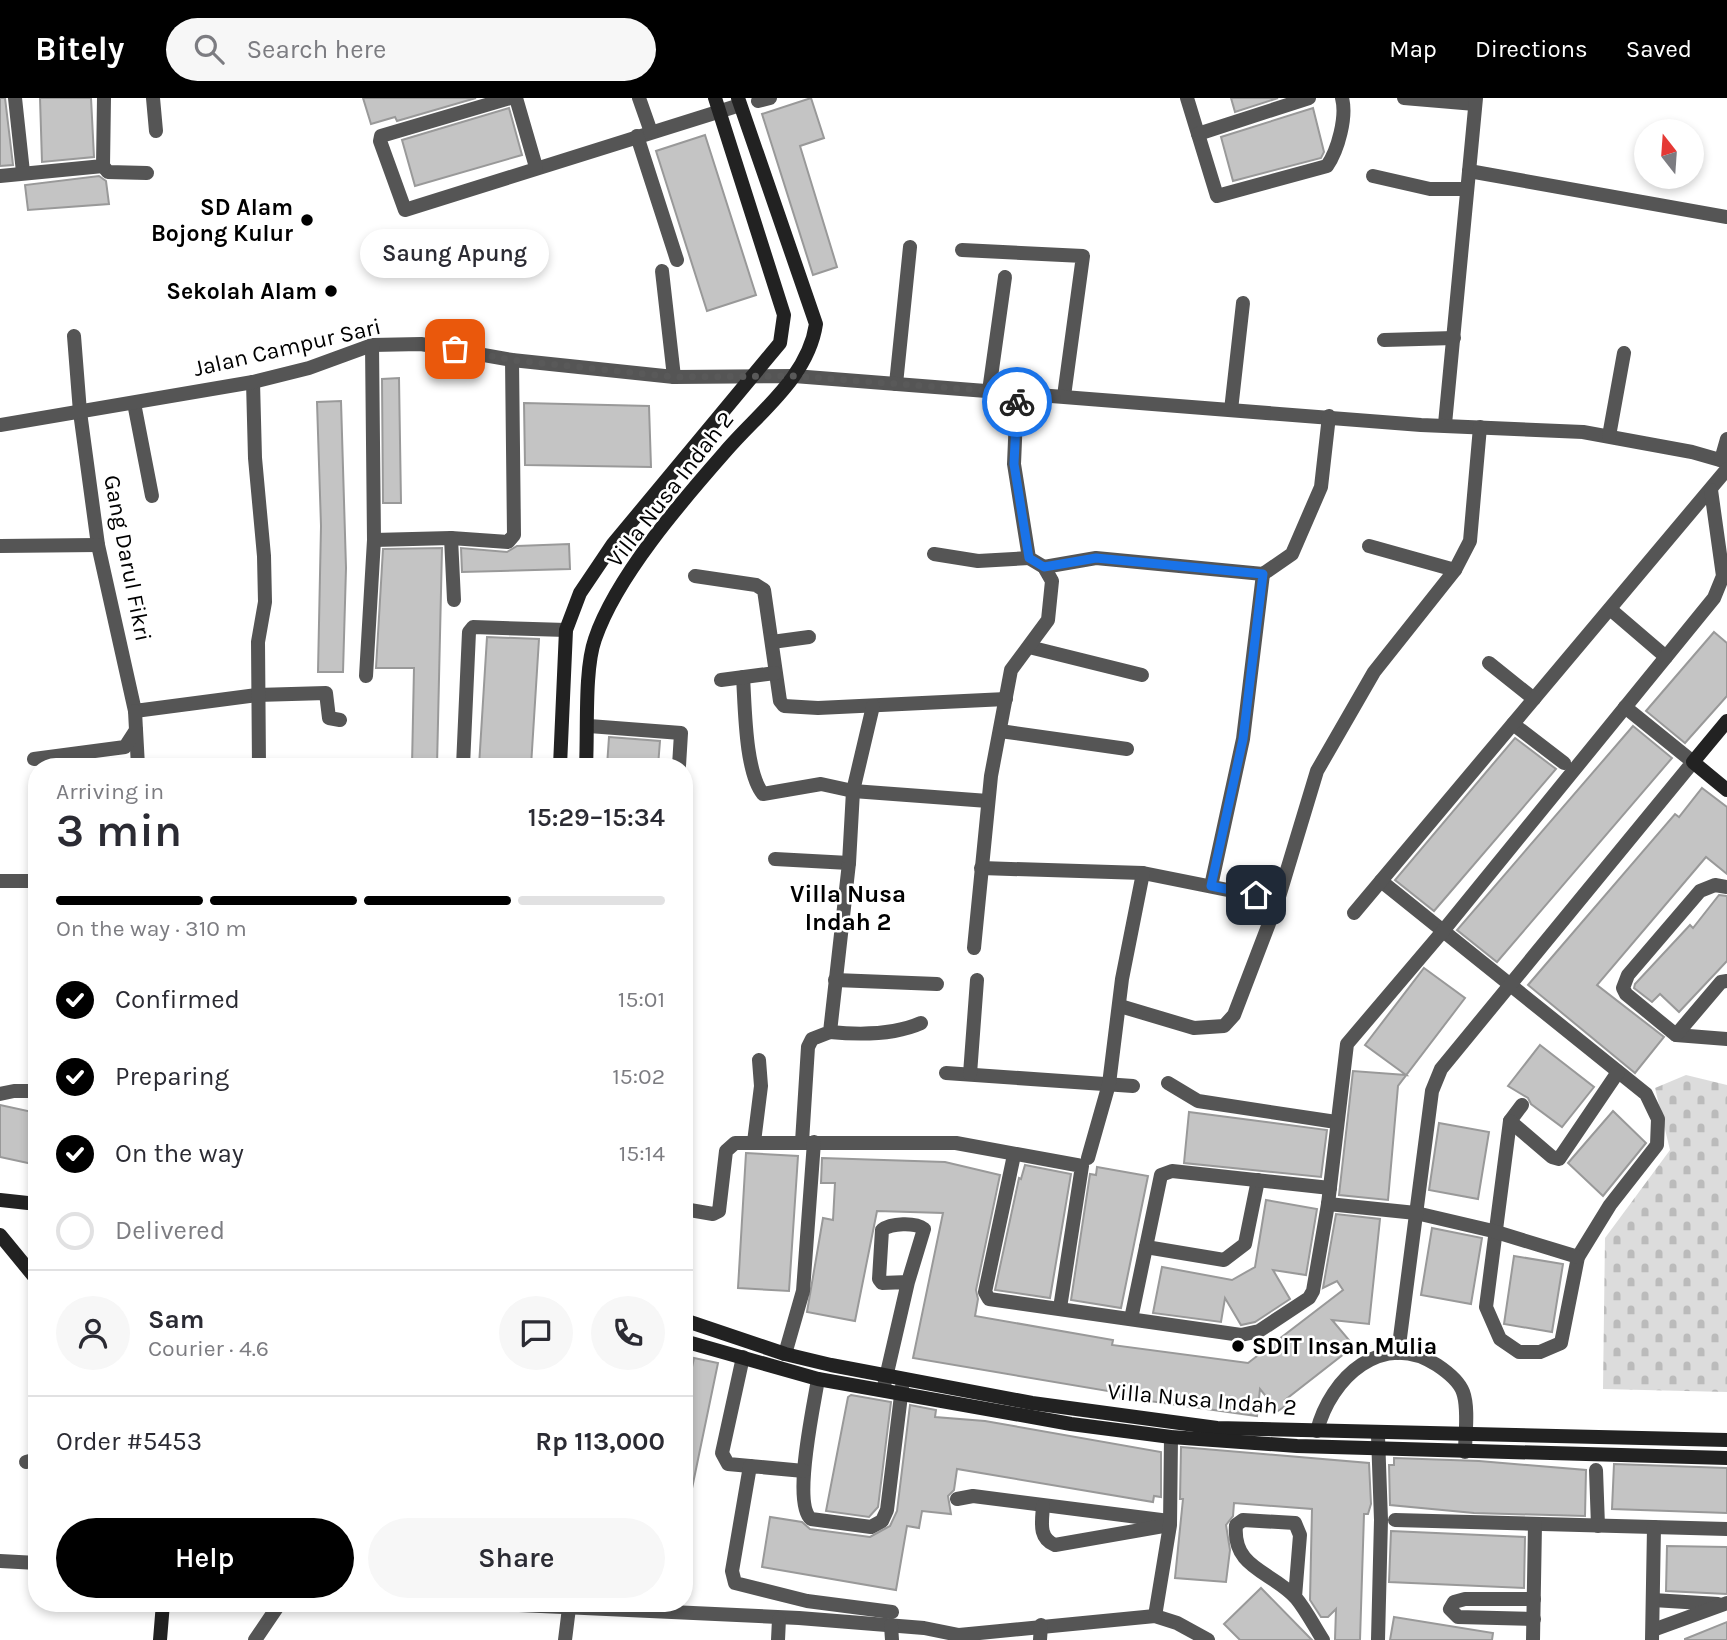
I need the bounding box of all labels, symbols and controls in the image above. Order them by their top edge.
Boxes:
search box [166,18,656,81]
text: Bitely [35,30,124,68]
icon: search [190,30,228,68]
text: Search here [246,34,386,65]
text: Map [1389,35,1437,63]
text: Directions [1475,35,1588,63]
text: Saved [1626,35,1692,63]
north arrow [1634,119,1704,189]
map controls [1634,119,1704,189]
place label: SD Alam Bojong Kulur [151,194,293,247]
marker: SD Alam Bojong Kulur [299,212,315,228]
callout: Saung Apung [360,230,550,279]
text: Saung Apung [382,240,527,267]
place label: Sekolah Alam [166,278,317,305]
marker: Sekolah Alam [323,283,339,299]
street label: Jalan Campur Sari [191,313,383,382]
pin [425,319,485,379]
icon: bag [436,330,474,368]
courier [982,367,1052,437]
icon: bike [998,383,1036,421]
street label: Villa Nusa Indah 2 [601,406,740,572]
street label: Gang Darul Fikri [98,473,157,644]
text: Arriving in [56,778,164,805]
text: 15:29–15:34 [528,802,665,833]
text: 3 min [56,804,182,858]
pin [1226,865,1286,925]
icon: home [1237,876,1275,914]
district label: Villa Nusa Indah 2 [790,880,906,936]
text: On the way · 310 m [56,915,247,942]
icon: check [56,981,94,1019]
text: Confirmed [115,984,240,1015]
text: 15:01 [618,986,665,1013]
icon: check [56,1058,94,1096]
text: Preparing [115,1061,229,1092]
text: 15:02 [612,1063,665,1090]
icon: check [56,1135,94,1173]
text: On the way [115,1138,244,1169]
text: 15:14 [619,1140,665,1167]
text: Delivered [115,1215,225,1246]
button: person [56,1296,130,1370]
button: chat [499,1296,573,1370]
button: phone [591,1296,665,1370]
text: Sam [148,1304,204,1335]
place label: SDIT Insan Mulia [1252,1333,1437,1360]
text: Courier · 4.6 [148,1335,269,1362]
marker: SDIT Insan Mulia [1230,1338,1246,1354]
street label: Villa Nusa Indah 2 [1106,1378,1298,1421]
text: Order #5453 [56,1426,202,1457]
text: Rp 113,000 [535,1426,665,1457]
button: Help [56,1518,354,1598]
button: Share [368,1518,665,1598]

